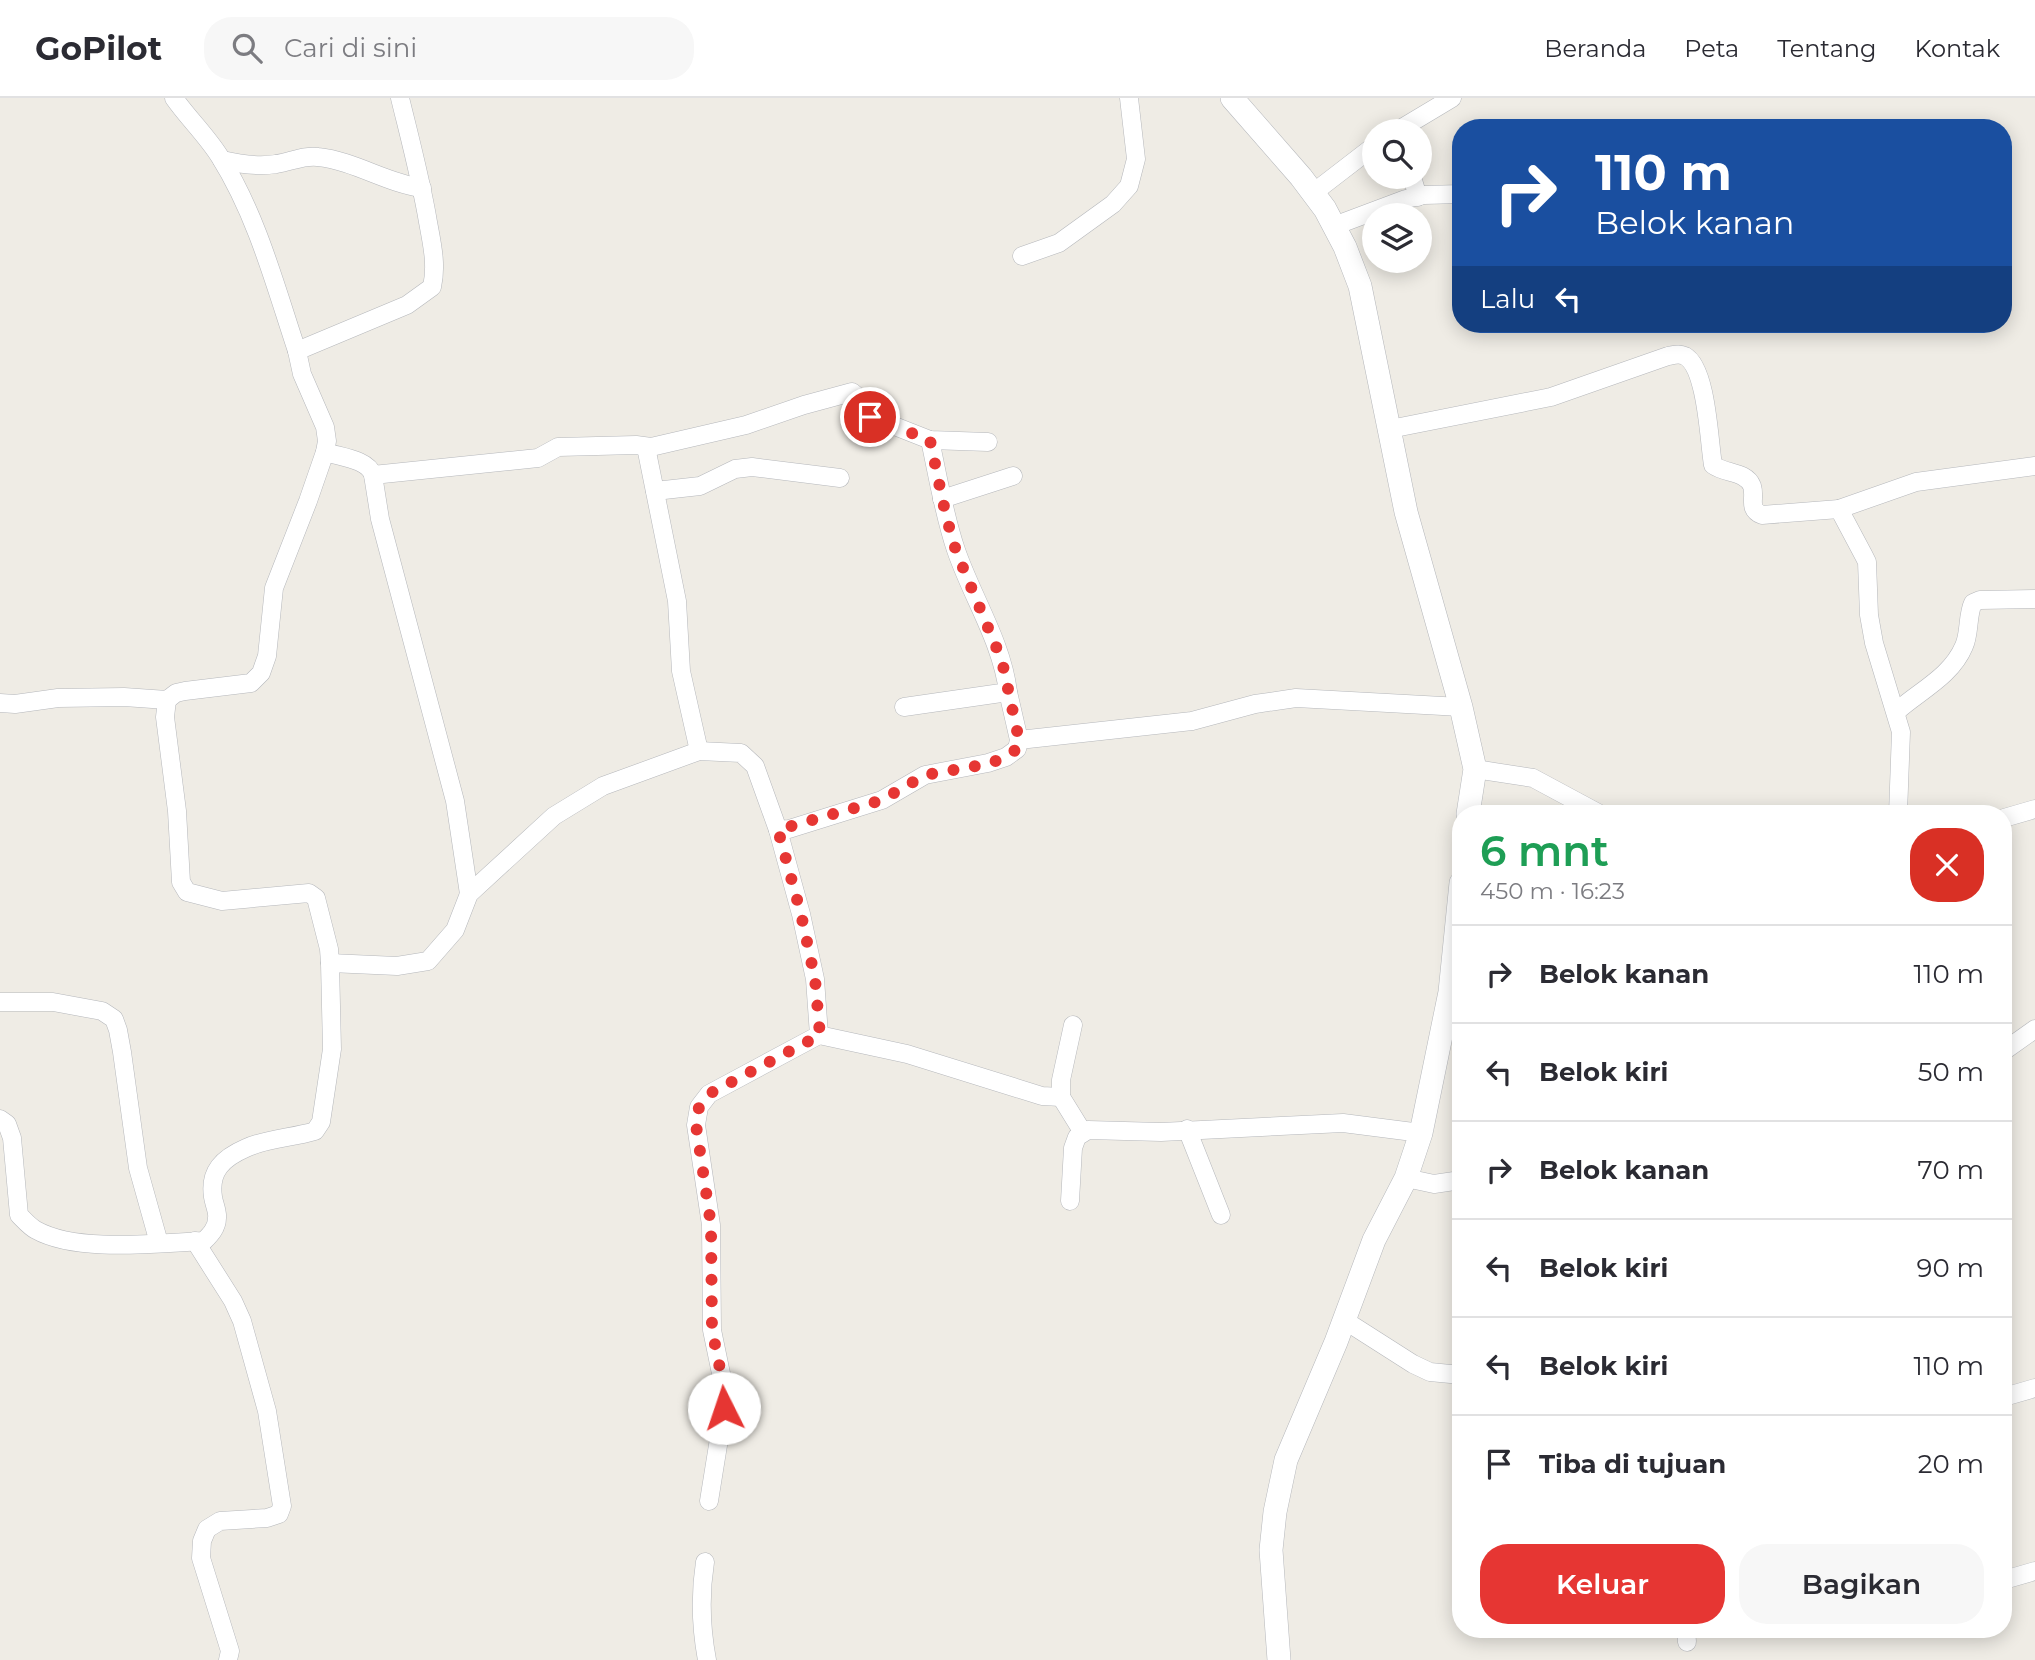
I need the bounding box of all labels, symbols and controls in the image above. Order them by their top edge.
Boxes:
search box [204,17,694,80]
text: GoPilot [35,28,162,68]
icon: search [228,29,266,67]
text: Cari di sini [284,32,417,64]
text: Beranda [1544,34,1646,63]
text: Peta [1684,34,1739,63]
text: Tentang [1777,34,1876,63]
text: Kontak [1914,34,2000,63]
map controls [1362,119,1432,273]
button: search [1362,119,1432,189]
text: 110 m [1595,143,1732,202]
icon: right [1480,147,1571,238]
button: layers [1362,203,1432,273]
text: Belok kanan [1595,203,1795,242]
icon: left [1549,280,1587,318]
text: Lalu [1480,283,1535,315]
pin [840,387,900,447]
icon: arrive [851,398,889,436]
text: 6 mnt [1480,825,1609,877]
button: close [1910,828,1984,902]
text: 450 m · 16:23 [1480,877,1625,905]
icon: right [1480,955,1518,993]
text: Belok kanan [1539,958,1709,990]
text: 110 m [1914,958,1984,990]
icon: left [1480,1053,1518,1091]
text: Belok kiri [1539,1056,1668,1088]
text: 50 m [1918,1056,1984,1088]
icon: right [1480,1151,1518,1189]
text: Belok kanan [1539,1154,1709,1186]
text: 70 m [1918,1154,1984,1186]
icon: left [1480,1249,1518,1287]
text: Belok kiri [1539,1252,1668,1284]
text: 90 m [1917,1252,1984,1284]
icon: left [1480,1347,1518,1385]
text: Belok kiri [1539,1350,1668,1382]
text: 110 m [1914,1350,1984,1382]
position arrow [687,1371,761,1445]
icon: arrive [1480,1445,1518,1483]
text: Tiba di tujuan [1539,1448,1726,1480]
text: 20 m [1918,1448,1984,1480]
button: Keluar [1480,1544,1725,1624]
button: Bagikan [1739,1544,1984,1624]

